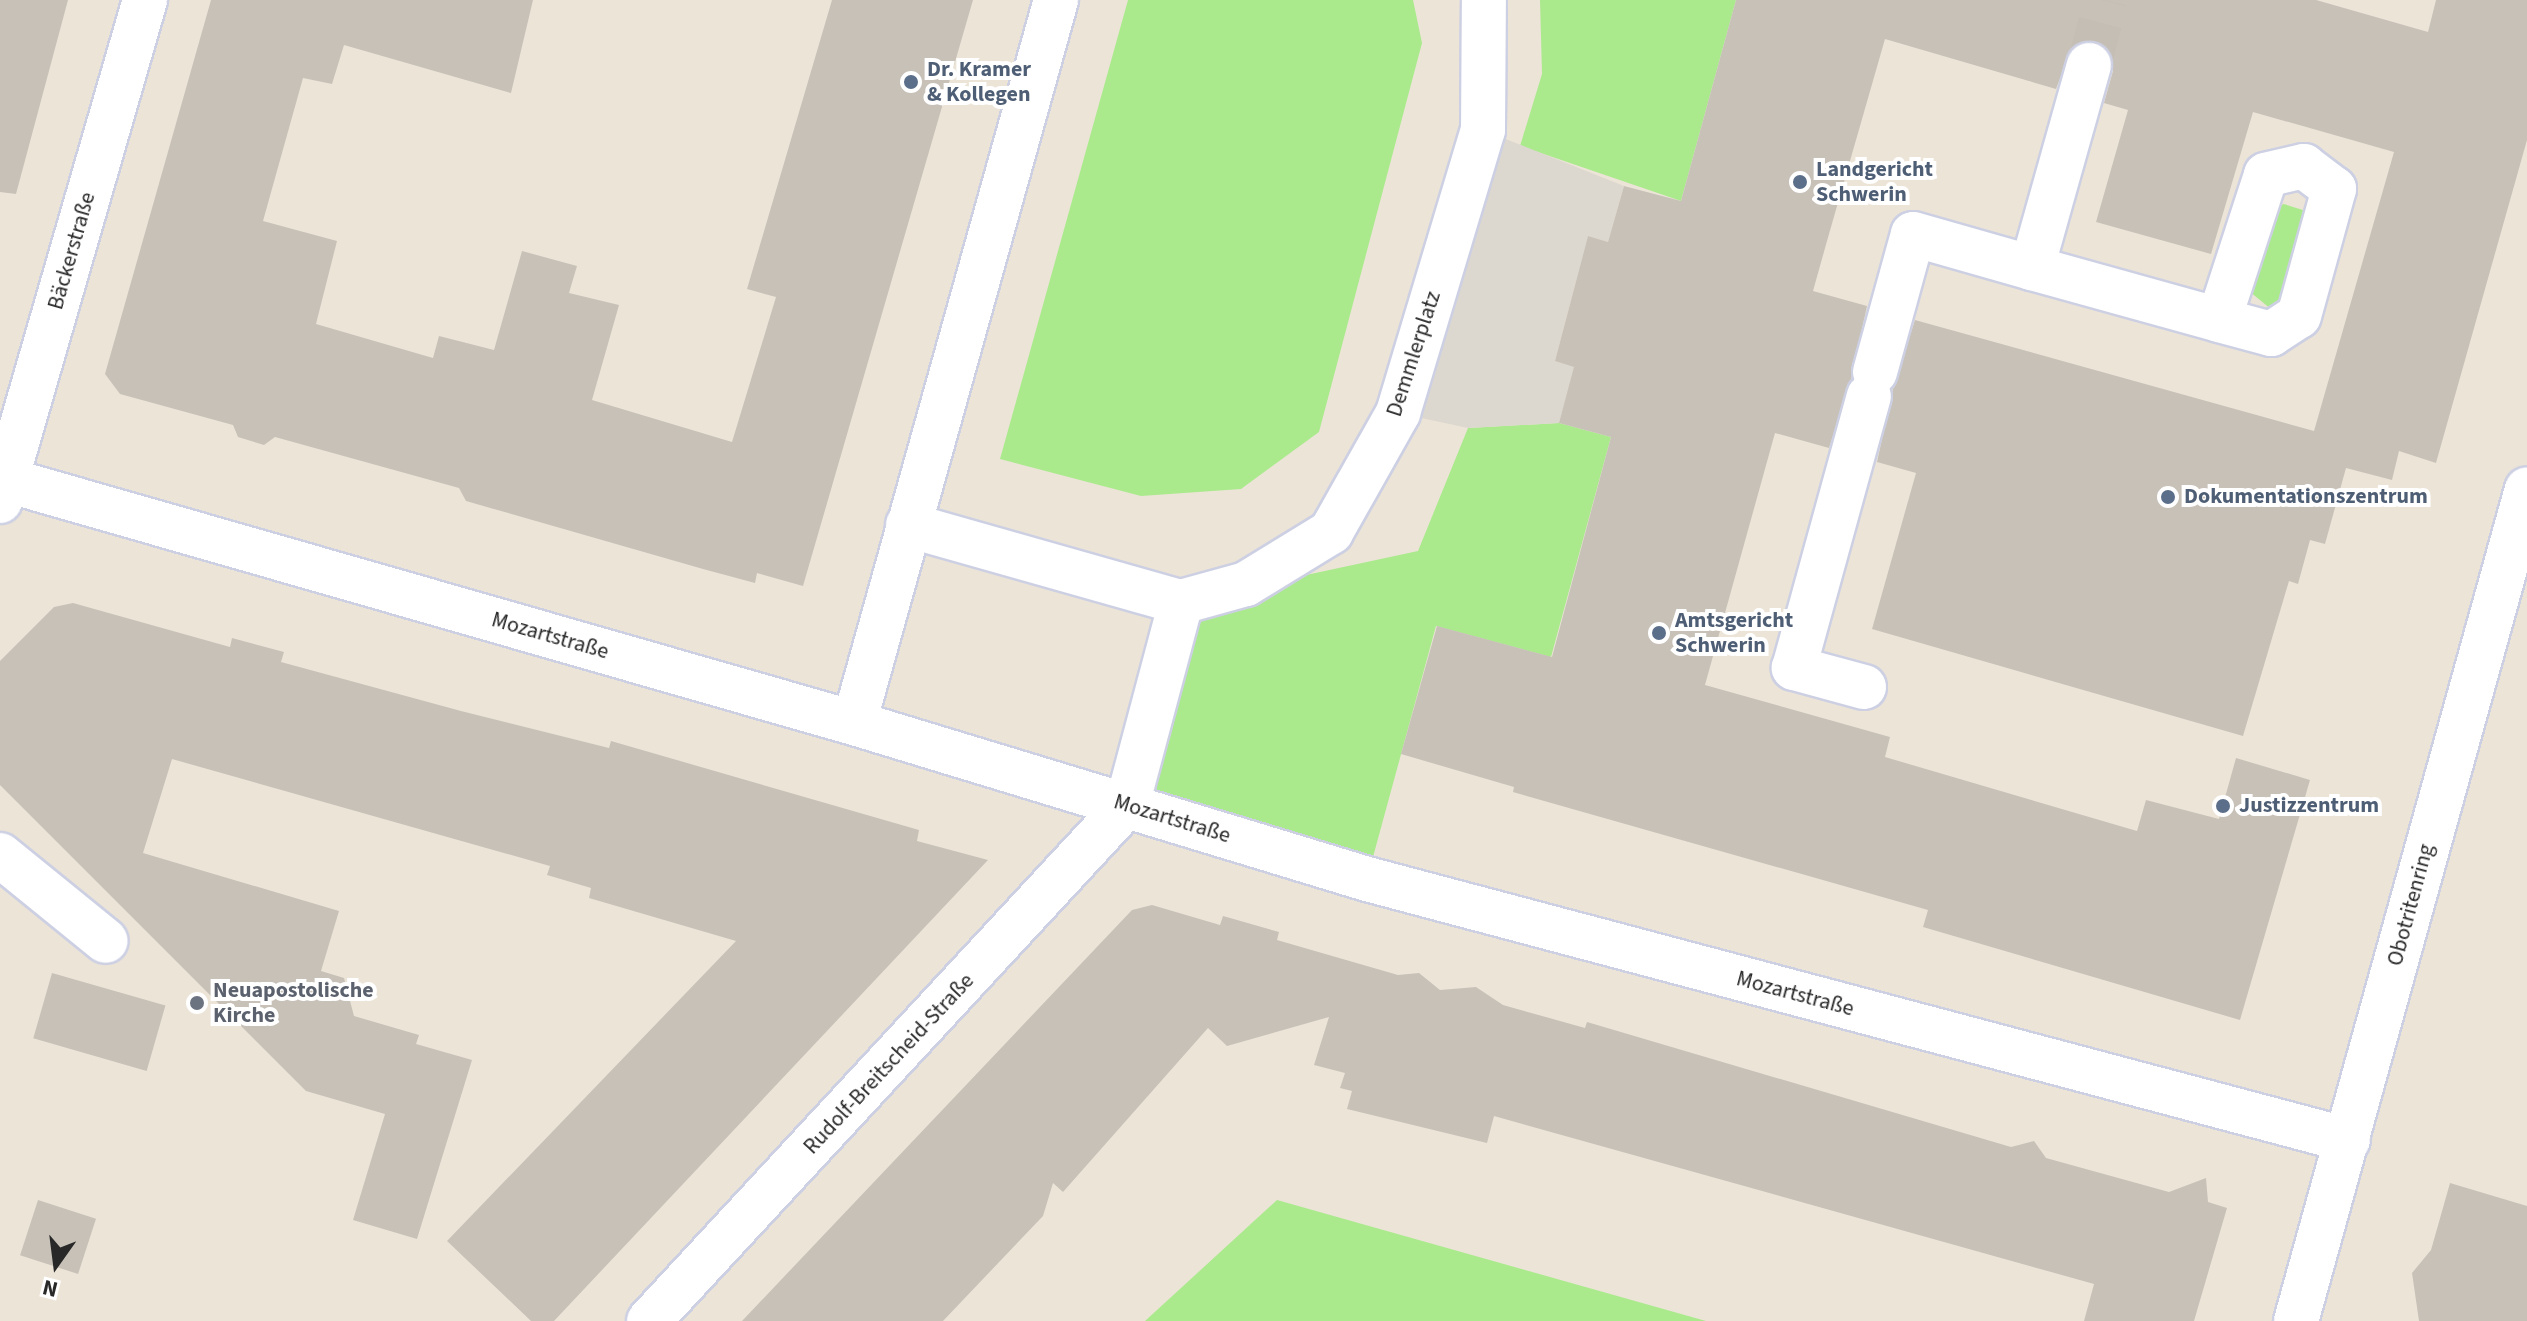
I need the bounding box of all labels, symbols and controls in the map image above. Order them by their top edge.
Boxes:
place label: Dr. Kramer & Kollegen [927,56,1031,108]
marker: Dr. Kramer & Kollegen [902,73,920,91]
place label: Landgericht Schwerin [1816,156,1933,208]
marker: Landgericht Schwerin [1791,173,1809,191]
street label: Bäckerstraße [43,189,101,313]
street label: Demmlerplatz [1381,288,1447,420]
place label: Dokumentationszentrum [2184,484,2428,510]
marker: Dokumentationszentrum [2159,488,2177,506]
street label: Mozartstraße [488,607,612,665]
place label: Amtsgericht Schwerin [1675,607,1793,658]
marker: Amtsgericht Schwerin [1650,624,1668,642]
street label: Mozartstraße [1110,789,1234,849]
place label: Justizzentrum [2239,793,2379,819]
marker: Justizzentrum [2214,797,2232,815]
street label: Obotritenring [2382,841,2440,969]
street label: Mozartstraße [1733,966,1857,1022]
street label: Rudolf-Breitscheid-Straße [798,968,980,1160]
place label: Neuapostolische Kirche [213,977,374,1028]
marker: Neuapostolische Kirche [188,994,206,1012]
north arrow [16,1225,96,1305]
text: N [39,1271,61,1306]

